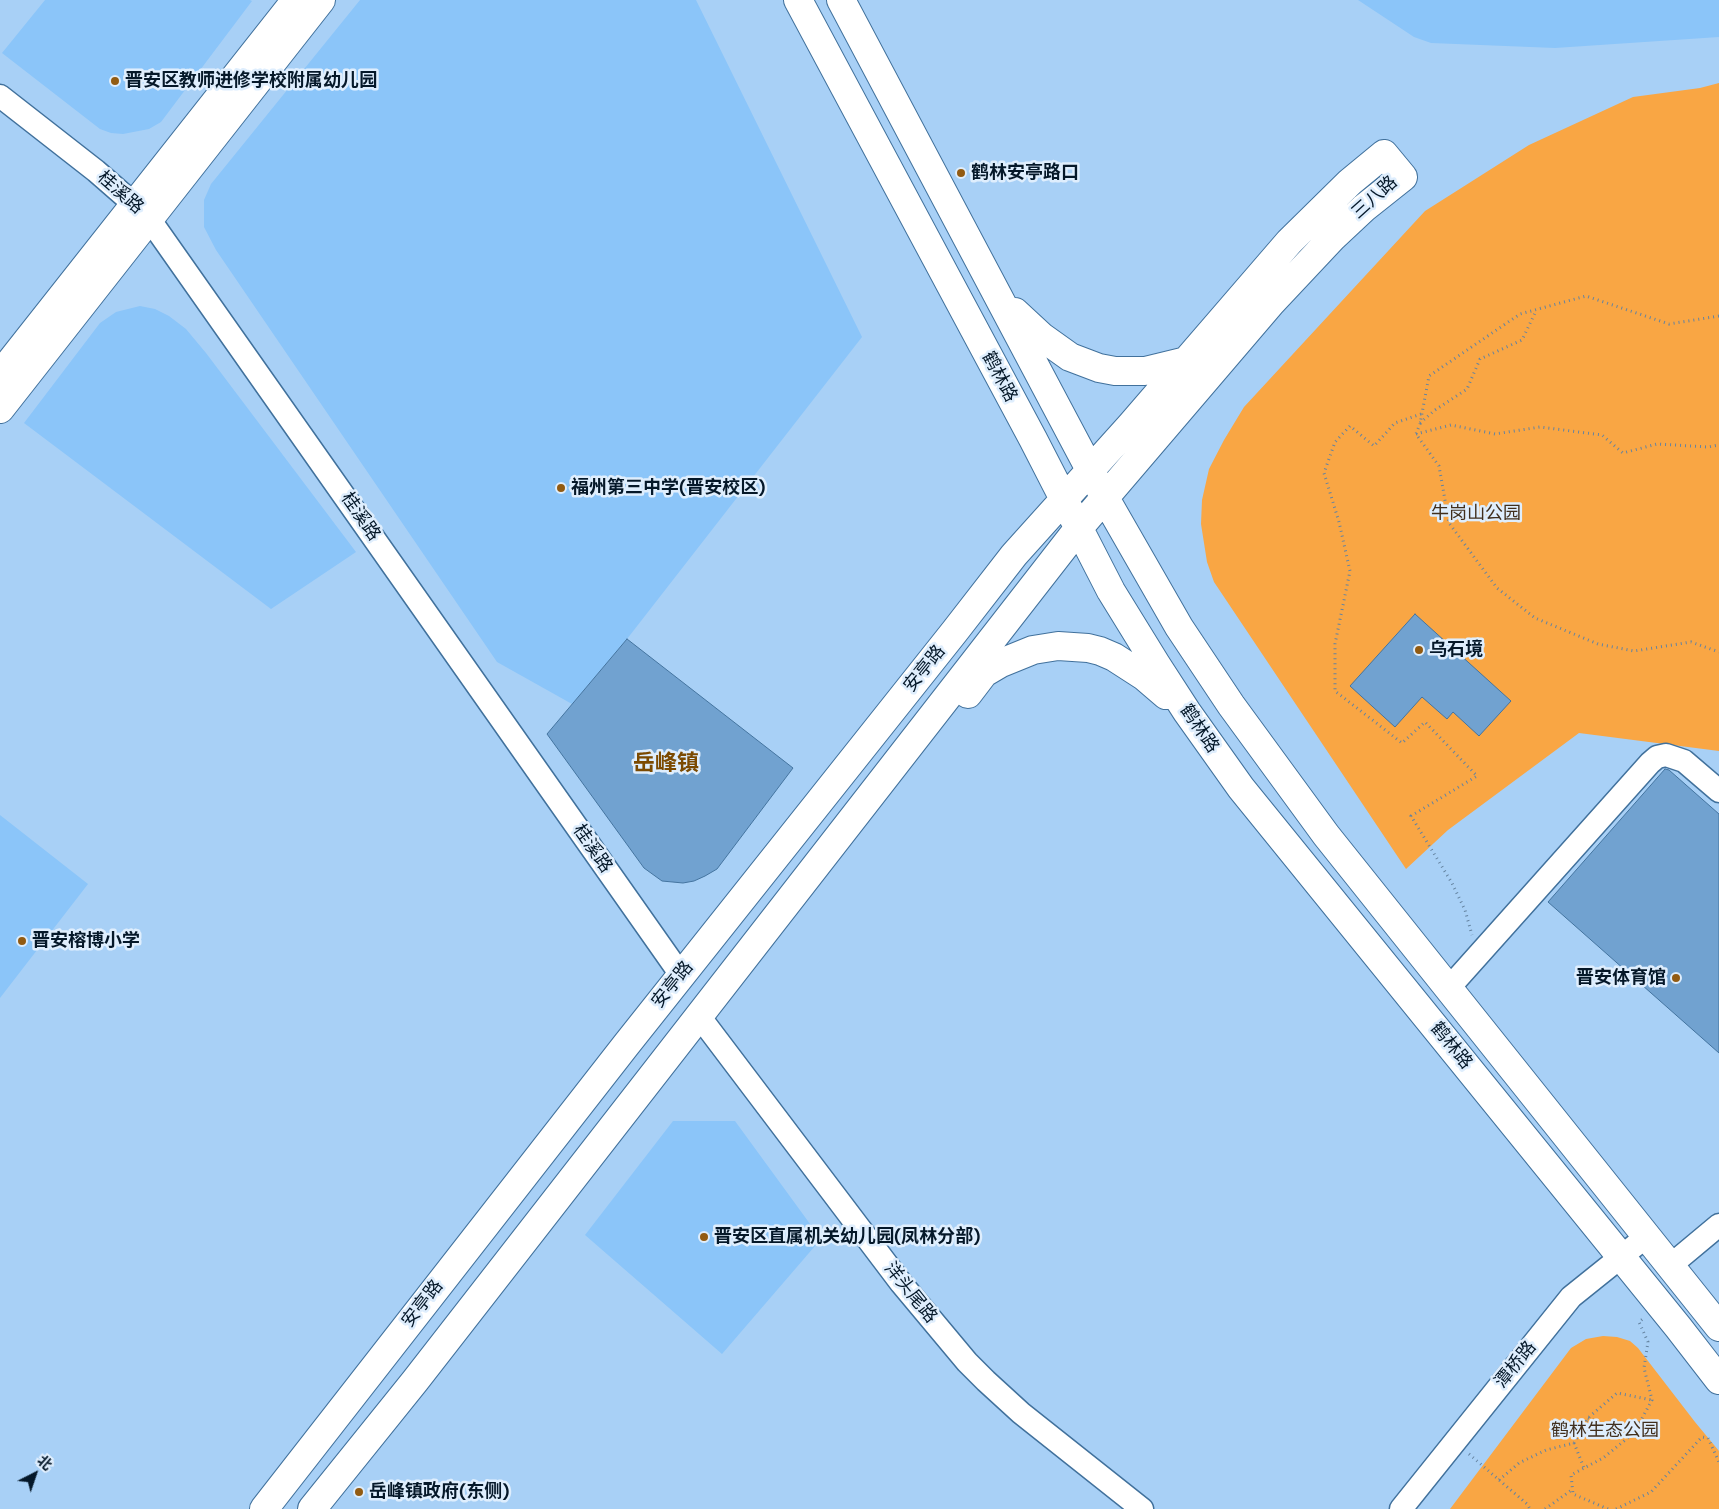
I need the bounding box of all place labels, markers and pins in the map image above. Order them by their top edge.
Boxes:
place label: 晋安区教师进修学校附属幼儿园 [125,70,377,92]
marker: 晋安区教师进修学校附属幼儿园 [109,75,121,87]
place label: 鹤林安亭路口 [971,162,1079,184]
marker: 鹤林安亭路口 [955,167,967,179]
place label: 福州第三中学(晋安校区) [571,477,766,499]
marker: 福州第三中学(晋安校区) [555,482,567,494]
place label: 乌石境 [1429,639,1483,661]
marker: 乌石境 [1413,644,1425,656]
place label: 晋安榕博小学 [32,930,140,952]
marker: 晋安榕博小学 [16,935,28,947]
place label: 晋安体育馆 [1576,967,1666,989]
marker: 晋安体育馆 [1670,972,1682,984]
place label: 晋安区直属机关幼儿园(凤林分部) [714,1226,981,1248]
marker: 晋安区直属机关幼儿园(凤林分部) [698,1231,710,1243]
place label: 岳峰镇政府(东侧) [369,1481,510,1503]
marker: 岳峰镇政府(东侧) [353,1486,365,1498]

